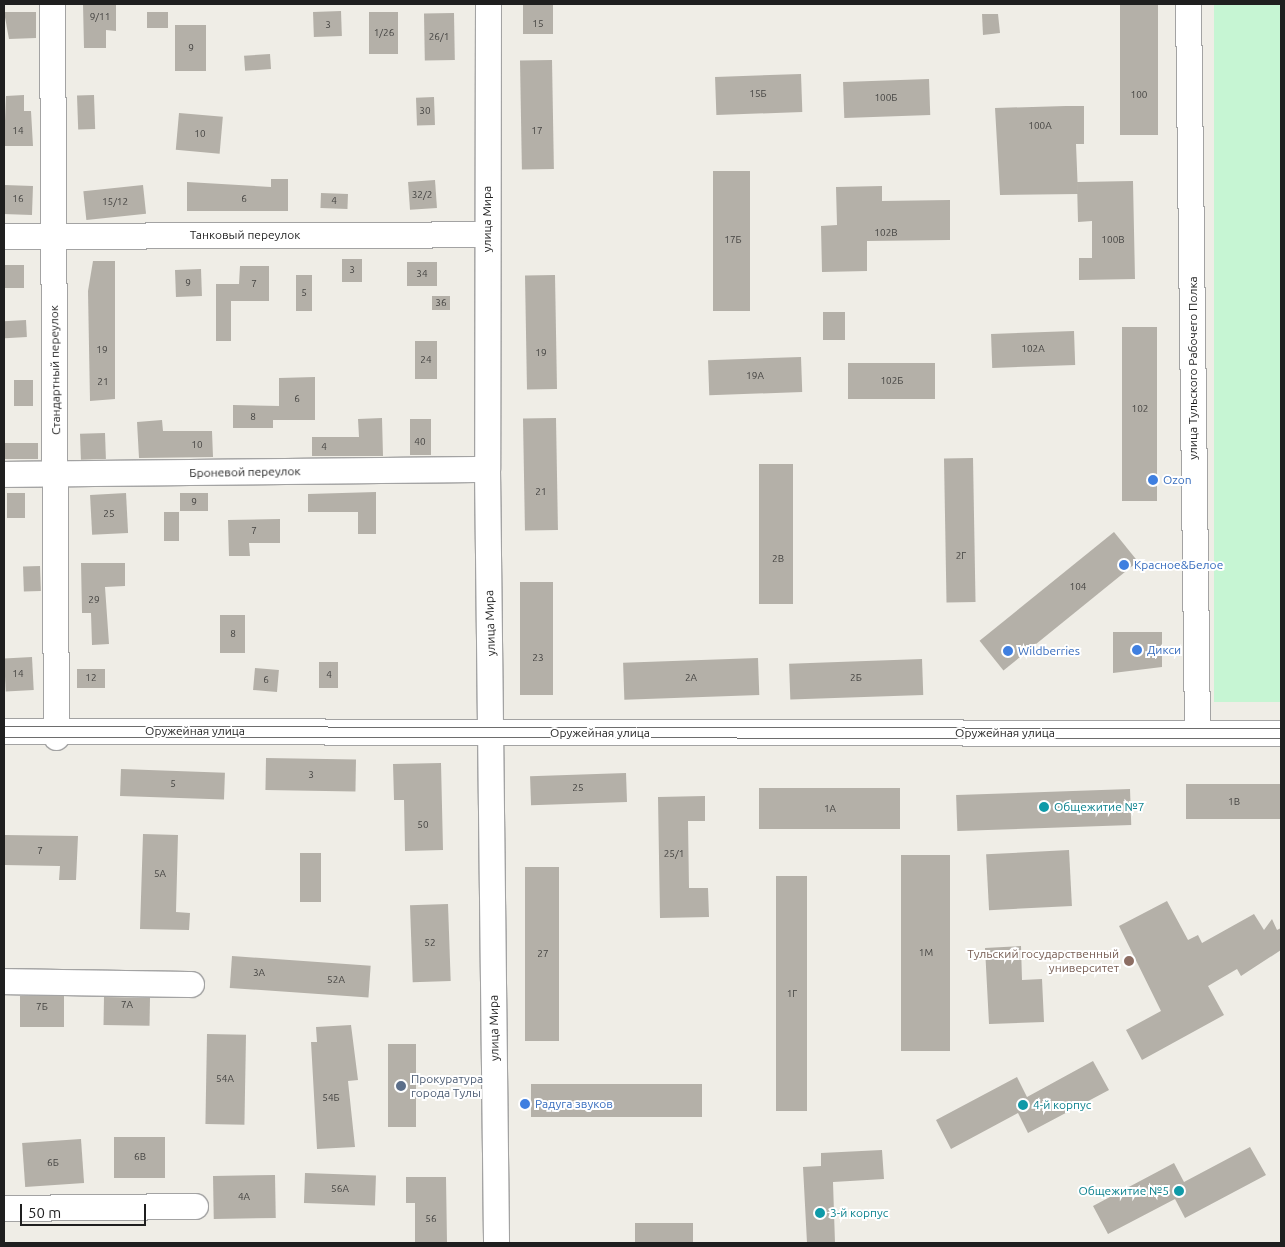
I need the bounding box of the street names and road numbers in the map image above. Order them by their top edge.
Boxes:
street label: улица Мира [480,186,494,252]
street label: Танковый переулок [190,228,300,242]
street label: улица Тульского Рабочего Полка [1186,276,1200,460]
street label: Стандартный переулок [47,305,63,435]
street label: Броневой переулок [189,464,301,480]
street label: улица Мира [482,590,498,656]
street label: Оружейная улица [145,724,245,738]
street label: Оружейная улица [550,726,650,740]
street label: Оружейная улица [955,726,1055,740]
street label: улица Мира [486,995,502,1061]

